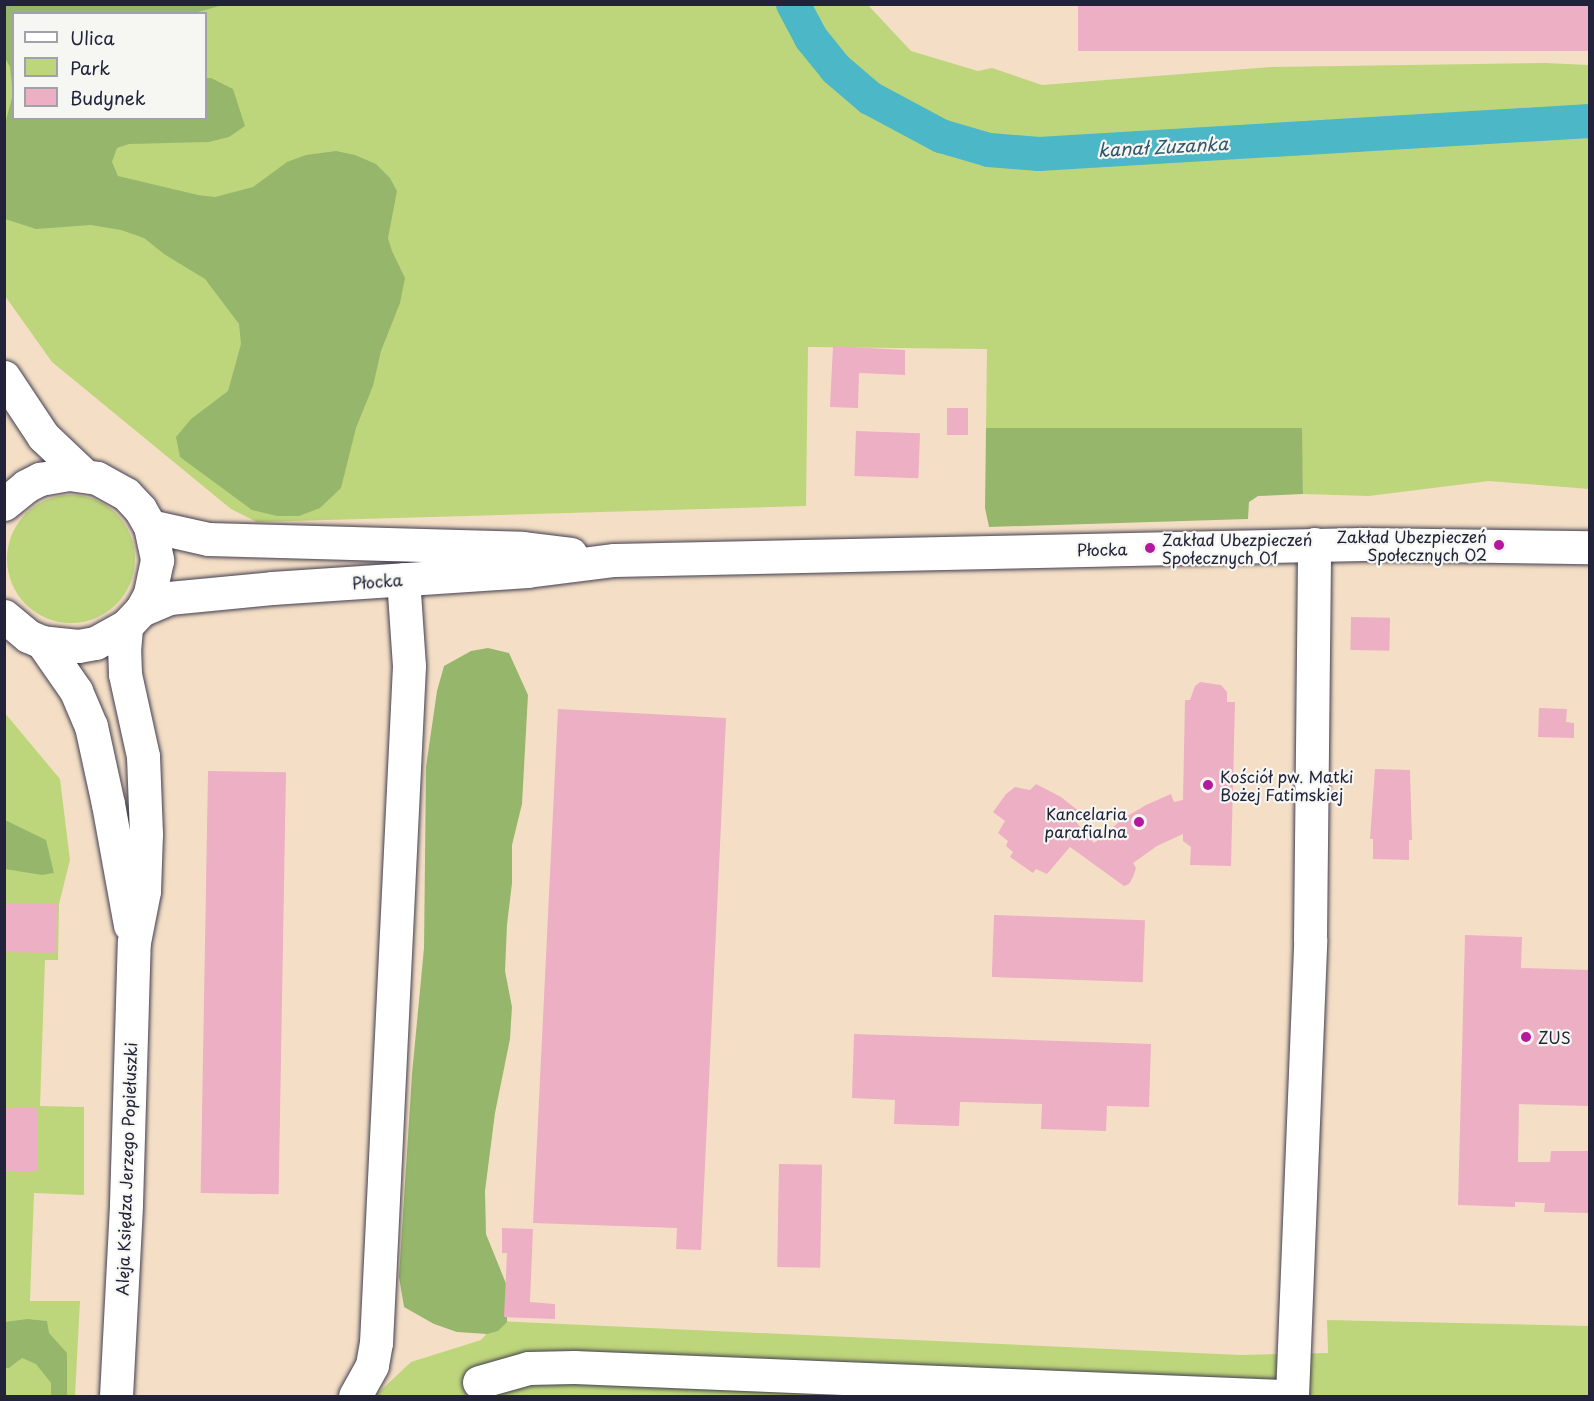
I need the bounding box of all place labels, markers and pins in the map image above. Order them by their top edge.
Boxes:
place label: Zakład Ubezpieczeń Społecznych 02 [1335,526,1487,564]
place label: Zakład Ubezpieczeń Społecznych 01 [1162,529,1314,567]
marker: Zakład Ubezpieczeń Społecznych 02 [1492,538,1506,552]
marker: Zakład Ubezpieczeń Społecznych 01 [1143,541,1157,555]
place label: Kościół pw. Matki Bożej Fatimskiej [1220,766,1354,804]
marker: Kościół pw. Matki Bożej Fatimskiej [1201,778,1215,792]
place label: Kancelaria parafialna [1044,803,1127,841]
marker: Kancelaria parafialna [1132,815,1146,829]
place label: ZUS [1538,1027,1571,1047]
marker: ZUS [1519,1030,1533,1044]

